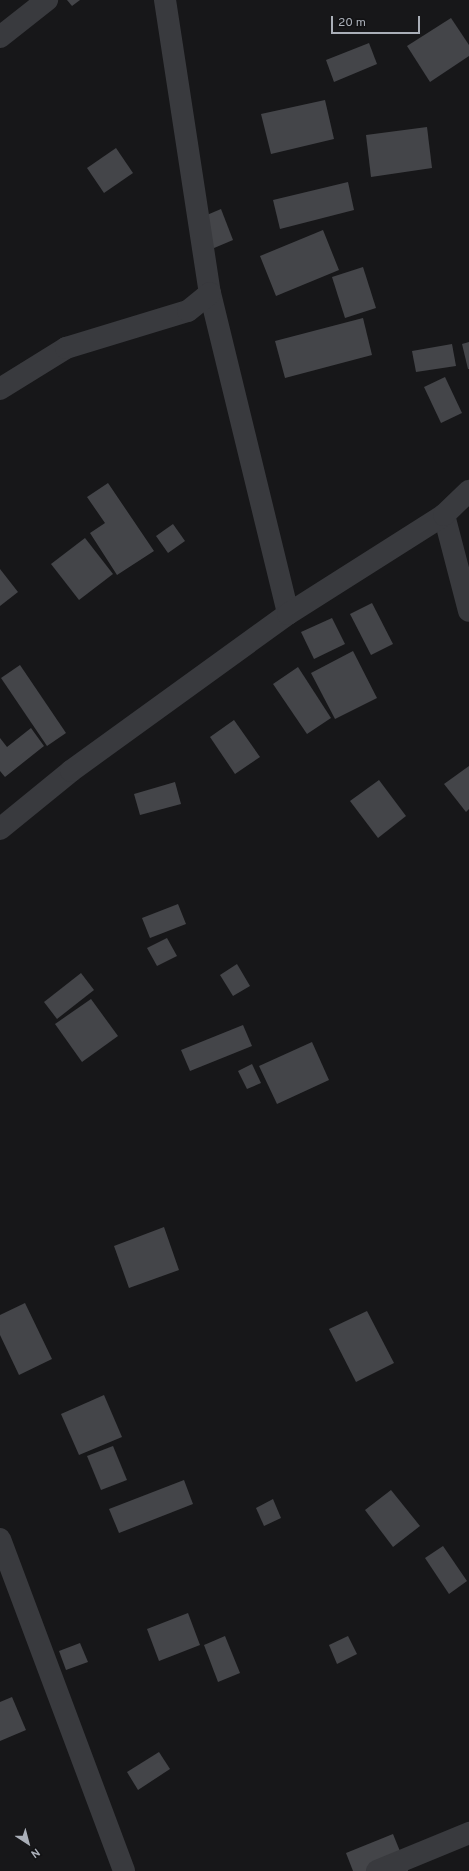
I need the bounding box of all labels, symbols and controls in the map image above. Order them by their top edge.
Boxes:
scale bar [333,8,422,34]
text: 20 m [338,15,366,31]
north arrow [8,1823,48,1863]
text: N [28,1845,42,1861]

